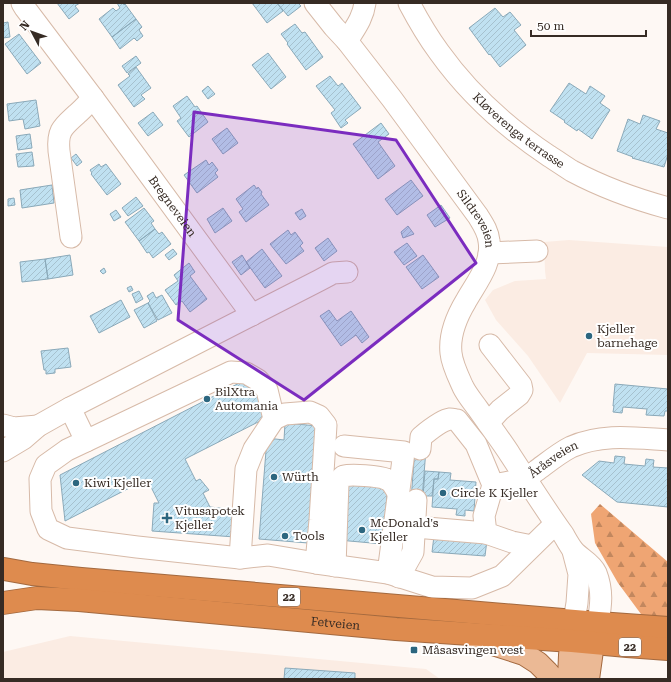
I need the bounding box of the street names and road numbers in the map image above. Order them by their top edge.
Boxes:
street label: Kløverenga terrasse [470,90,567,171]
street label: Bregneveien [146,173,199,240]
street label: Sildreveien [454,187,497,249]
street label: Åråsveien [526,438,580,481]
road number: 22 [278,588,300,606]
street label: Fetveien [310,614,361,633]
road number: 22 [619,638,641,656]

